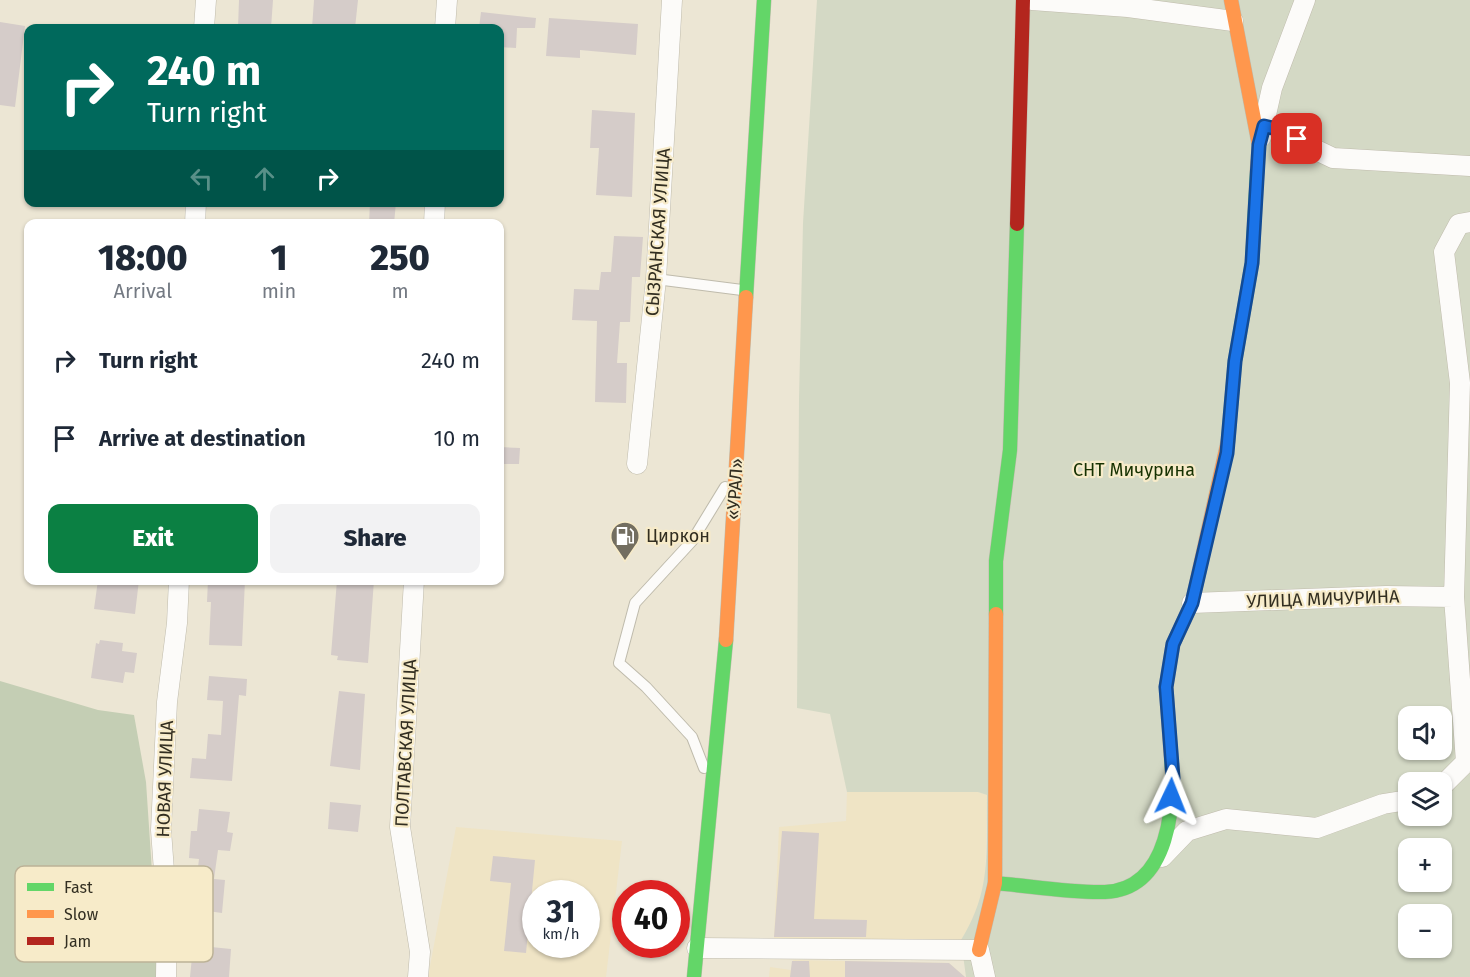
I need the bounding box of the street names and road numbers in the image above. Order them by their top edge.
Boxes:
street label: СЫЗРАНСКАЯ УЛИЦА [641,146,675,317]
street label: «УРАЛ» [722,457,748,521]
street label: УЛИЦА МИЧУРИНА [1246,585,1400,613]
street label: ПОЛТАВСКАЯ УЛИЦА [391,658,421,828]
street label: НОВАЯ УЛИЦА [152,719,178,838]

